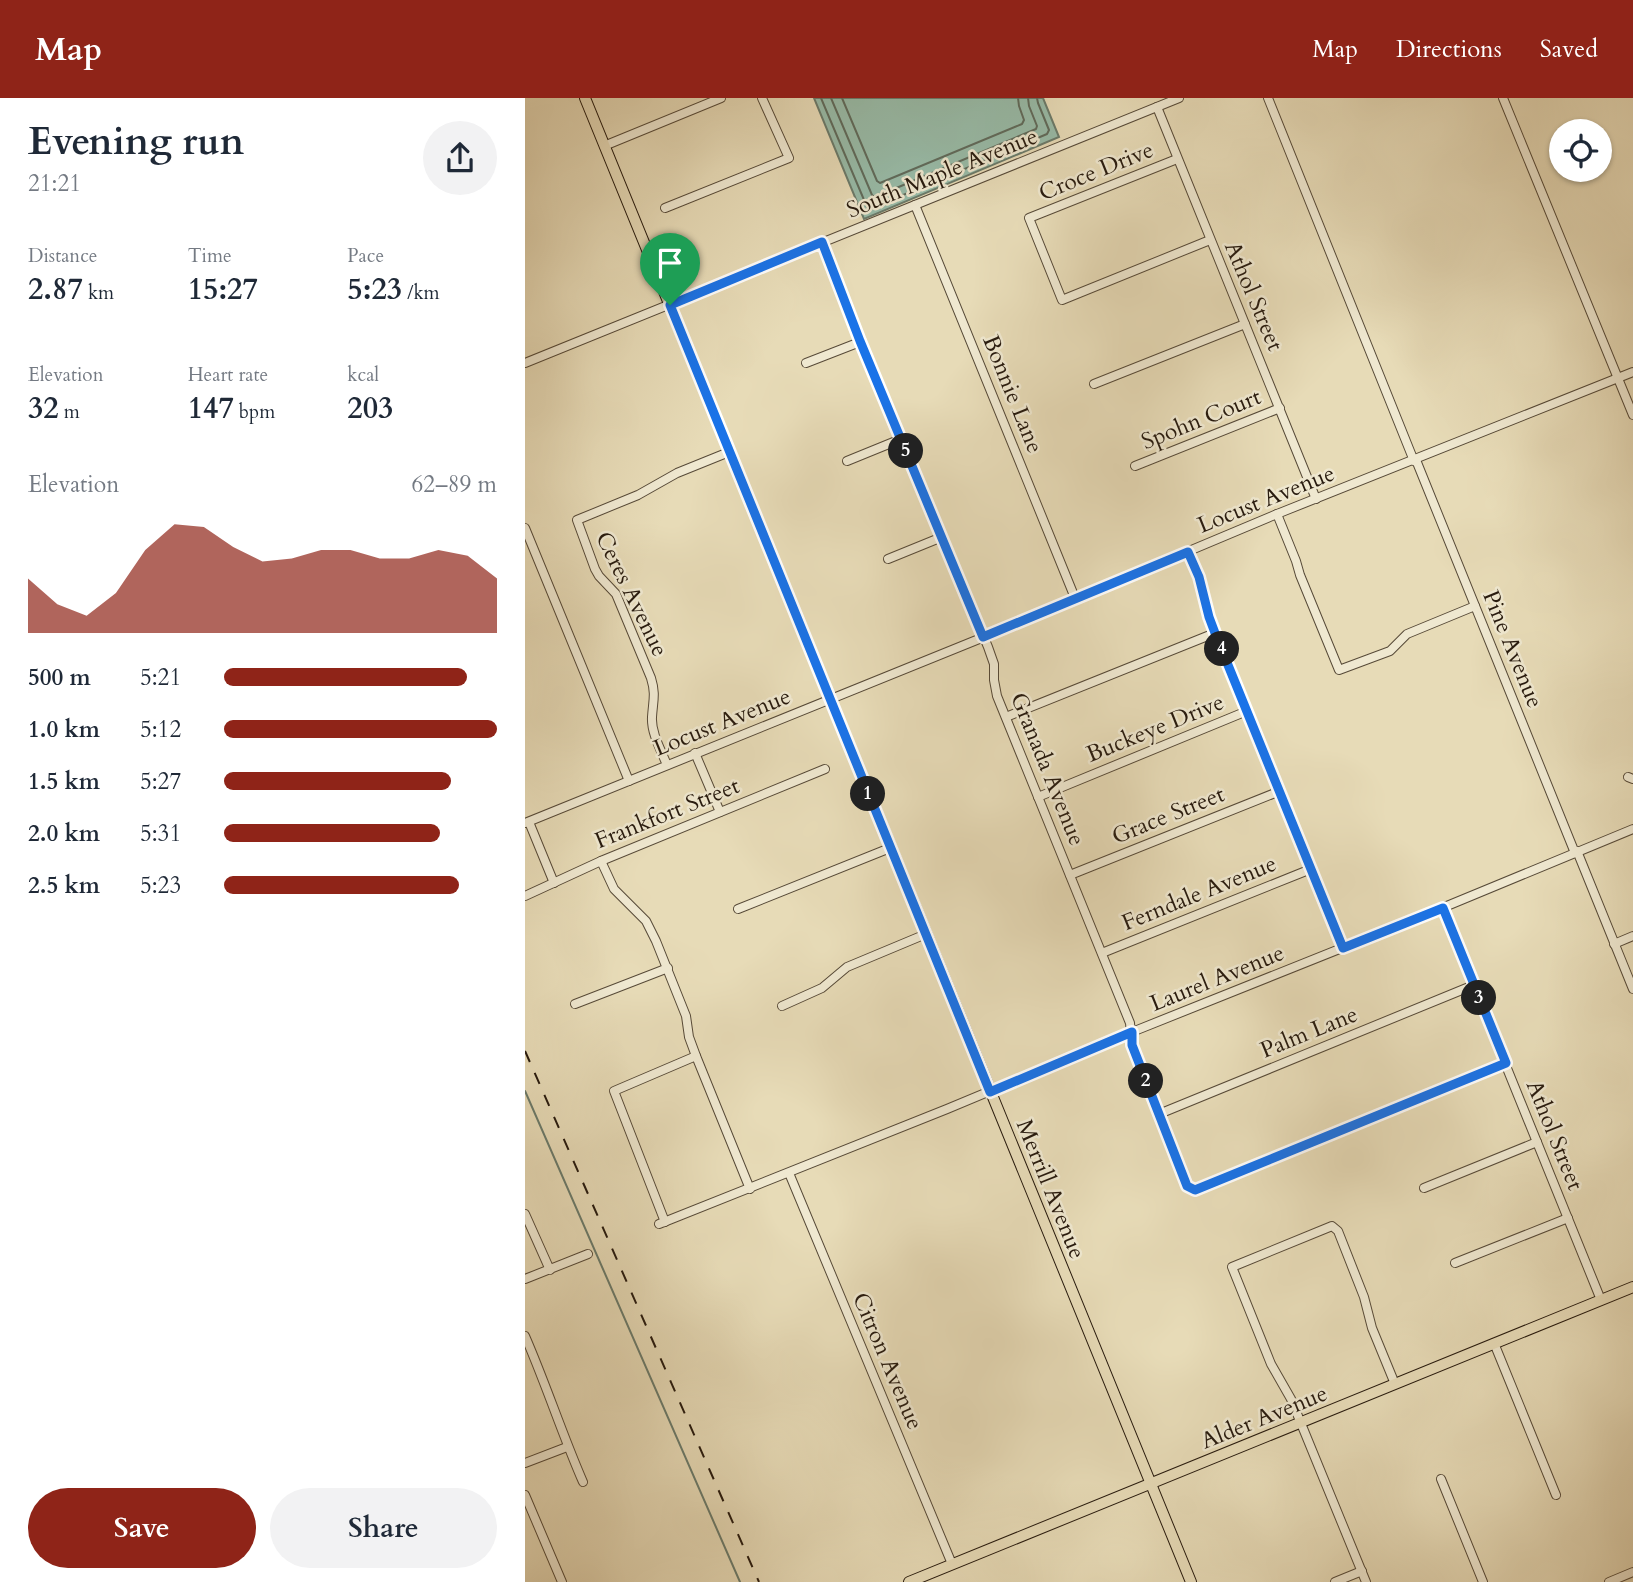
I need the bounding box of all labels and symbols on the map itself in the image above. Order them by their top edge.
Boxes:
street label: South Maple Avenue [842,121,1042,225]
street label: Croce Drive [1034,134,1158,208]
pin [640,233,700,305]
street label: Athol Street [1217,237,1291,355]
street label: Bonnie Lane [975,330,1051,458]
street label: Spohn Court [1137,381,1265,457]
pin: 5 [889,434,923,468]
street label: Locust Avenue [1193,457,1339,541]
street label: Ceres Avenue [588,526,676,662]
street label: Pine Avenue [1475,586,1551,712]
pin: 4 [1205,632,1239,666]
street label: Locust Avenue [649,680,795,764]
street label: Buckeye Drive [1082,686,1228,770]
street label: Granada Avenue [1003,688,1093,850]
street label: Frankfort Street [590,770,744,856]
pin: 1 [851,776,885,812]
street label: Grace Street [1107,778,1229,852]
street label: Ferndale Avenue [1117,848,1281,938]
street label: Laurel Avenue [1145,937,1289,1019]
pin: 3 [1461,981,1497,1016]
street label: Palm Lane [1256,998,1362,1066]
pin: 2 [1129,1063,1163,1098]
street label: Athol Street [1519,1075,1591,1195]
street label: Merrill Avenue [1009,1115,1093,1263]
street label: Citron Avenue [845,1288,931,1434]
street label: Alder Avenue [1196,1378,1332,1456]

